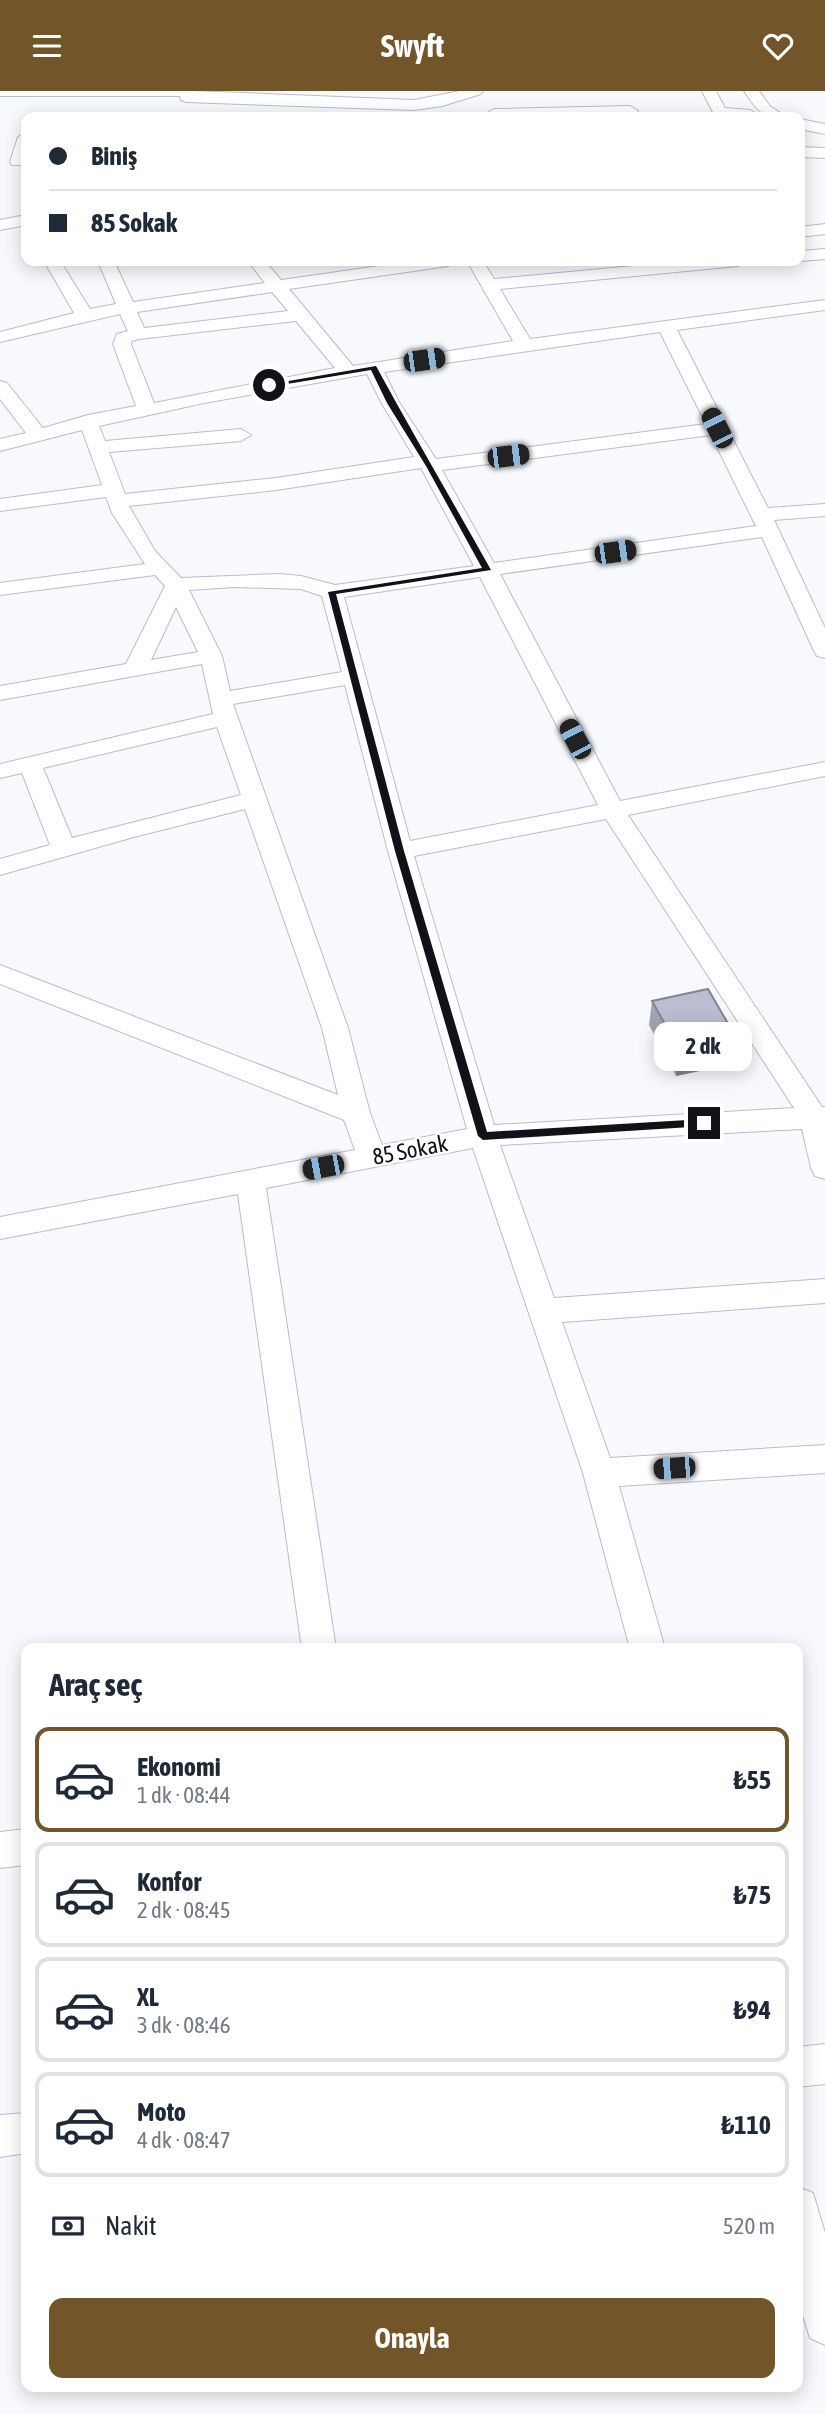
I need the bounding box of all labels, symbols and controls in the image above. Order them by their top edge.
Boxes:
icon: menu [28,27,66,65]
text: Swyft [381,27,444,64]
icon: heart [759,27,797,65]
text: Biniş [91,141,137,171]
text: 85 Sokak [91,208,177,238]
car [402,347,447,373]
route start [253,369,285,401]
car [699,405,736,451]
car [486,443,531,469]
car [593,539,638,565]
car [556,716,595,762]
callout: 2 dk [655,1021,753,1070]
text: 2 dk [686,1033,720,1059]
route end [688,1107,720,1139]
street label: 85 Sokak [370,1130,450,1170]
car [301,1153,346,1181]
car [653,1456,696,1480]
text: Araç seç [49,1666,142,1703]
icon: car [53,1748,116,1811]
text: Ekonomi [137,1752,221,1782]
text: ₺55 [734,1765,771,1795]
text: 1 dk · 08:44 [137,1782,231,1808]
icon: car [53,1863,116,1926]
text: Konfor [137,1867,201,1897]
text: ₺75 [734,1880,771,1910]
text: 2 dk · 08:45 [137,1897,231,1923]
icon: car [53,1978,116,2041]
text: XL [137,1982,159,2012]
text: ₺94 [734,1995,771,2025]
text: 3 dk · 08:46 [137,2012,231,2038]
icon: car [53,2093,116,2156]
text: Moto [137,2097,186,2127]
text: ₺110 [721,2110,771,2140]
text: 4 dk · 08:47 [137,2127,231,2153]
icon: cash [49,2207,87,2245]
text: Nakit [105,2211,157,2241]
text: 520 m [723,2213,775,2239]
button: Onayla [49,2298,775,2378]

